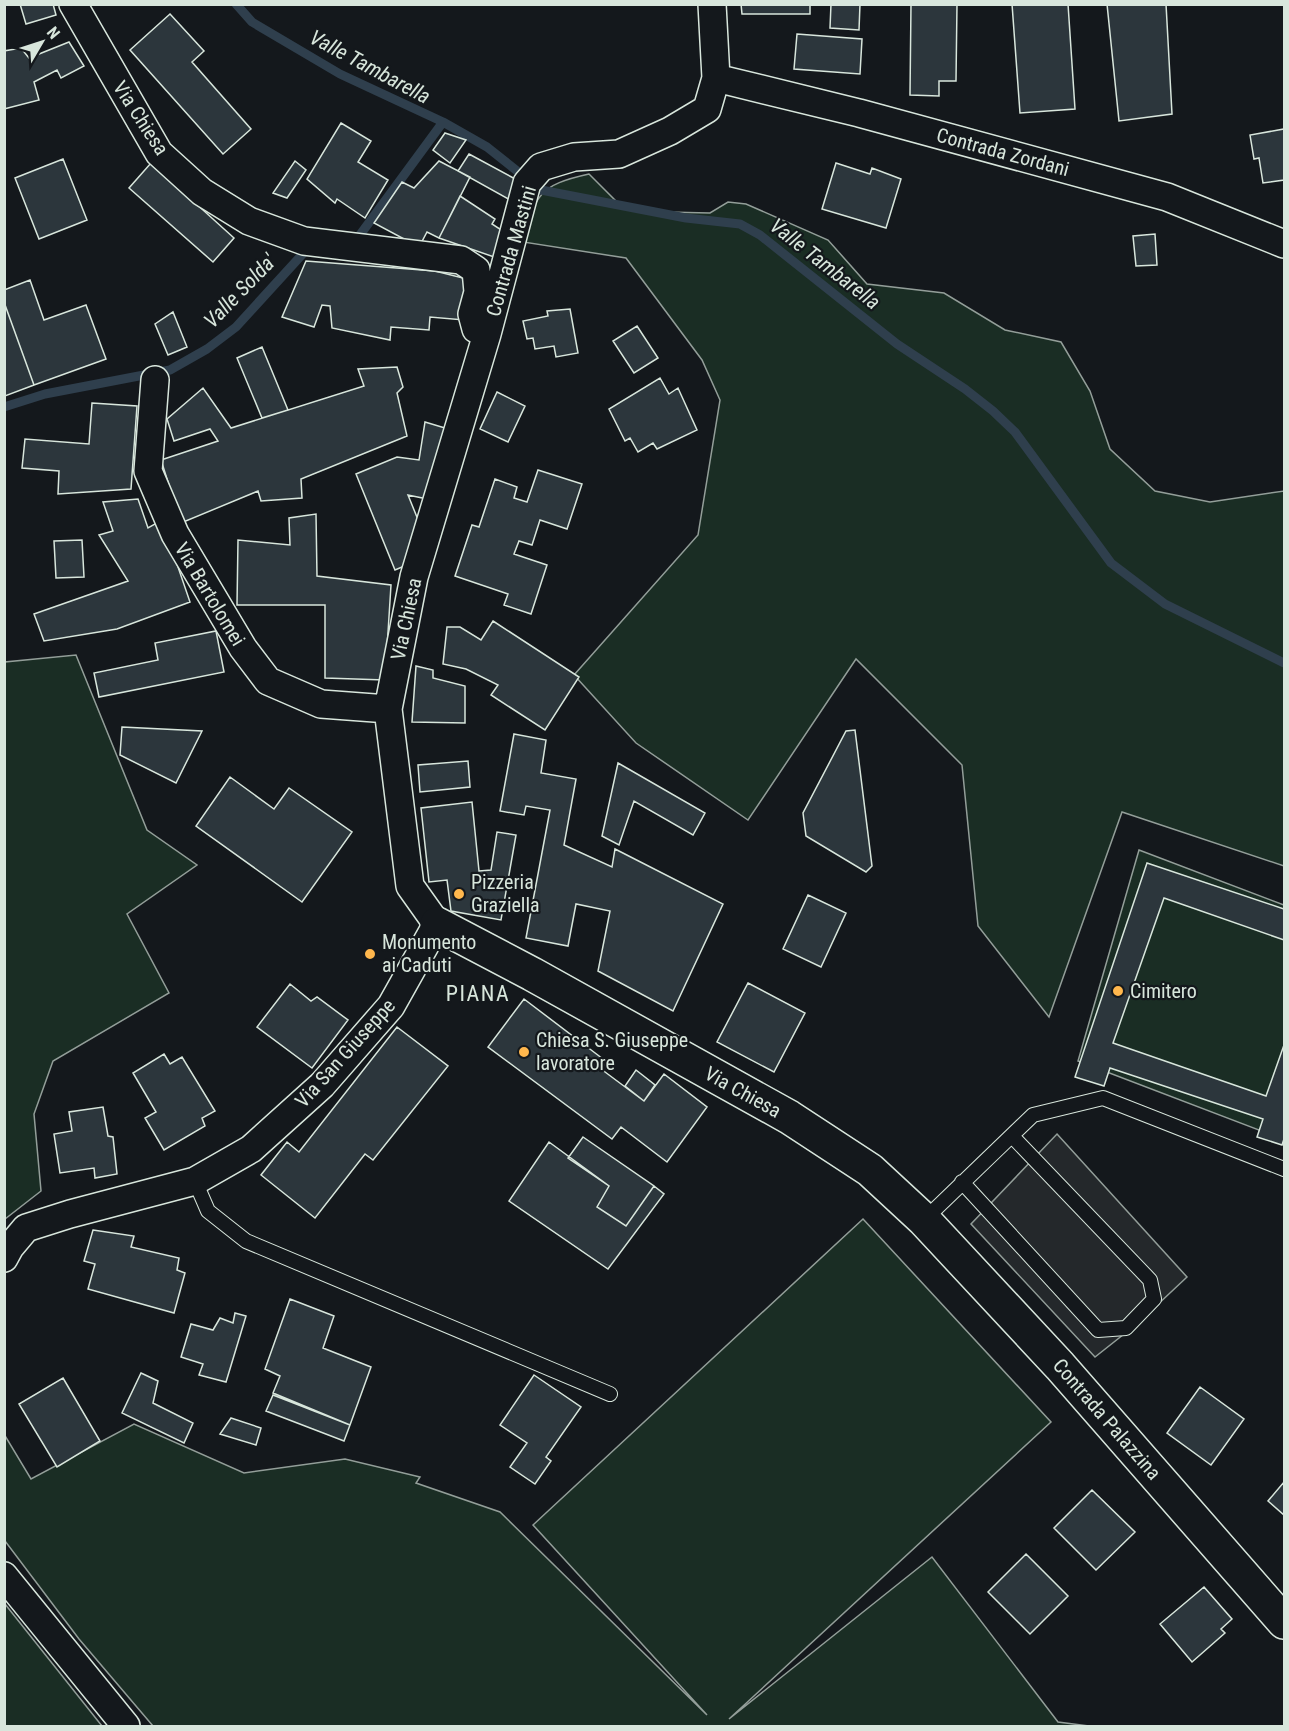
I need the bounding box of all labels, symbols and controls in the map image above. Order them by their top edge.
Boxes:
north arrow [12,12,72,72]
text: N [43,23,64,43]
water label: Valle Tambarella [306,25,434,109]
street label: Via Chiesa [108,76,174,160]
street label: Contrada Zordani [934,123,1072,181]
street label: Contrada Mastini [481,183,541,319]
water label: Valle Tambarella [765,214,885,314]
water label: Valle Solda' [199,248,282,333]
street label: Via Bartolomei [170,538,250,650]
street label: Via Chiesa [386,576,426,662]
place label: Pizzeria Graziella [471,870,540,917]
marker: Pizzeria Graziella [452,887,466,901]
place label: Monumento ai Caduti [382,930,476,977]
marker: Monumento ai Caduti [363,947,377,961]
place label: Cimitero [1130,979,1197,1003]
district label: PIANA [446,981,510,1006]
marker: Cimitero [1111,984,1125,998]
street label: Via San Giuseppe [290,994,400,1112]
place label: Chiesa S. Giuseppe lavoratore [536,1028,688,1075]
marker: Chiesa S. Giuseppe lavoratore [517,1045,531,1059]
street label: Via Chiesa [701,1061,785,1123]
street label: Contrada Palazzina [1048,1354,1166,1484]

